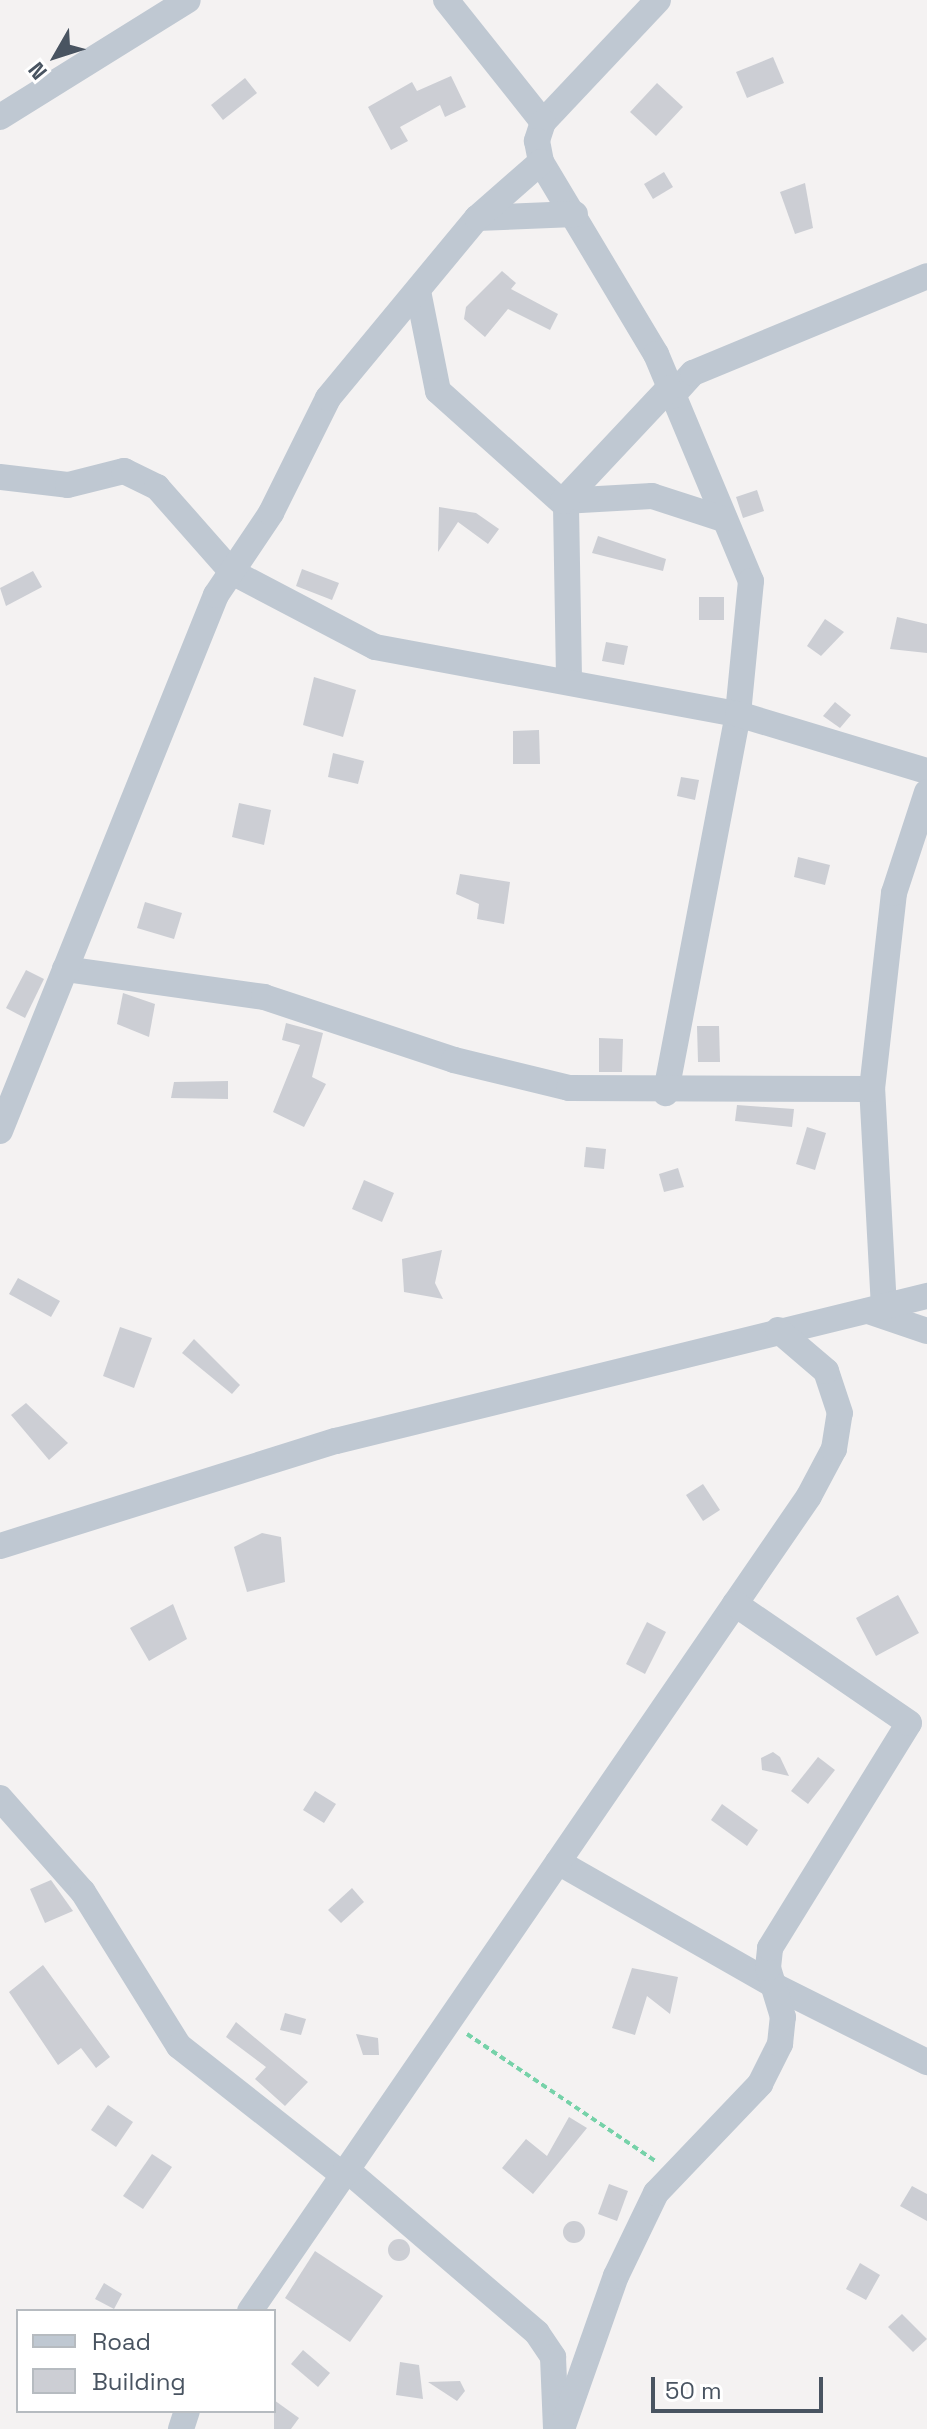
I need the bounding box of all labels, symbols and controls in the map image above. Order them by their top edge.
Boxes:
north arrow [16,16,96,96]
text: N [22,57,53,86]
legend [16,2309,276,2413]
text: Road [92,2326,151,2357]
scale bar [655,2361,827,2411]
text: Building [92,2366,186,2397]
text: 50 m [665,2375,722,2406]

